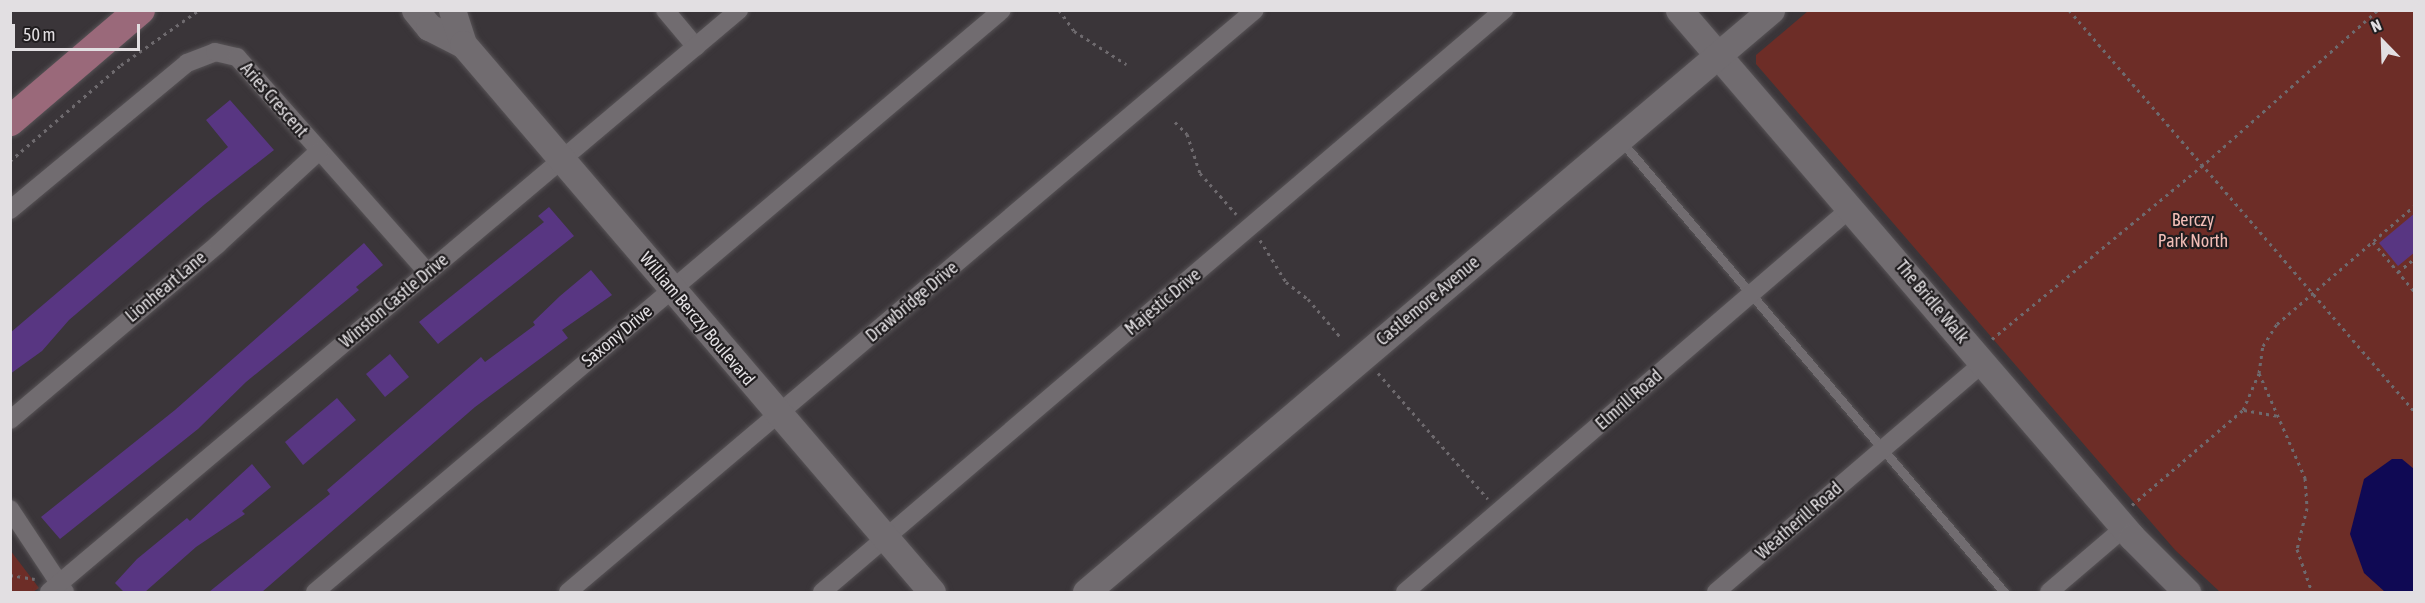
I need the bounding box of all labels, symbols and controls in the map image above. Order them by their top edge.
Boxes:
scale bar [15,12,142,50]
north arrow [2353,12,2413,72]
text: N [2368,15,2384,36]
text: 50 m [23,24,55,45]
street label: Aries Crescent [236,58,312,142]
park label: Berczy Park North [2158,210,2228,252]
street label: Lionheart Lane [121,247,211,327]
street label: William Berczy Boulevard [635,248,759,390]
street label: Winston Castle Drive [335,249,453,353]
street label: Castlemore Avenue [1372,252,1484,350]
street label: The Bridle Walk [1891,256,1973,348]
street label: Drawbridge Drive [862,257,962,347]
street label: Majestic Drive [1121,264,1205,340]
street label: Saxony Drive [577,300,657,372]
street label: Elmrill Road [1591,365,1667,435]
street label: Weatherill Road [1752,478,1846,564]

